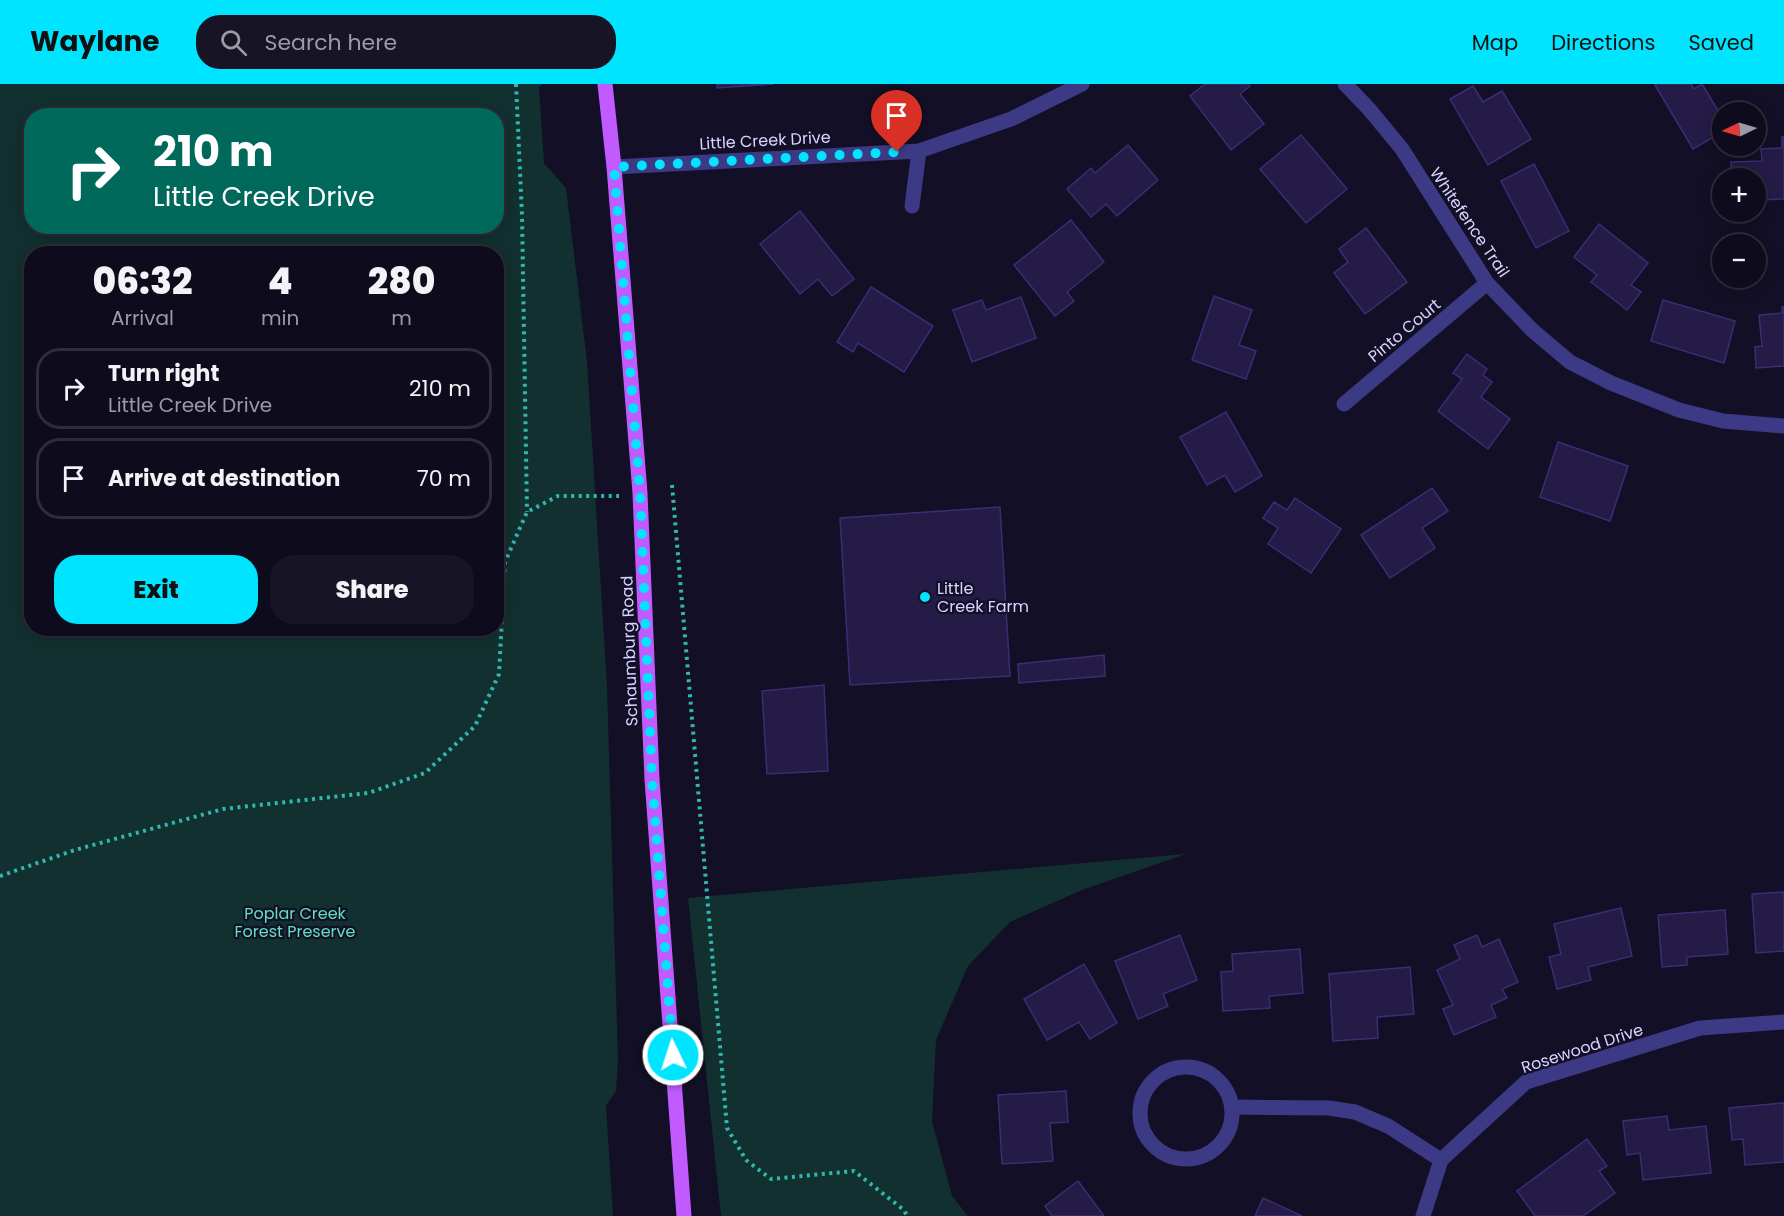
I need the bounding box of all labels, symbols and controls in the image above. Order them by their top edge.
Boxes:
search box [196,15,616,69]
text: Waylane [30,22,160,61]
icon: search [217,26,250,59]
text: Search here [265,27,397,58]
text: Map [1472,28,1518,57]
text: Directions [1551,28,1655,57]
text: Saved [1688,28,1754,57]
pin [871,90,922,152]
icon: arrive [880,99,913,132]
north arrow [1712,102,1766,156]
map controls [1712,102,1766,288]
text: 210 m [153,122,274,181]
street label: Little Creek Drive [699,126,831,155]
icon: right [54,132,132,210]
street label: Whitefence Trail [1424,163,1515,282]
button: + [1712,168,1766,222]
text: Little Creek Drive [153,178,375,215]
button: − [1712,234,1766,288]
text: 06:32 [93,256,192,307]
text: 4 [268,256,293,307]
text: 280 [368,256,435,307]
street label: Pinto Court [1363,293,1446,368]
text: Arrival [111,304,174,332]
text: min [261,304,299,332]
text: m [391,304,412,332]
text: Turn right [108,358,219,389]
icon: right [57,372,90,405]
text: 210 m [409,373,471,404]
text: Little Creek Drive [108,391,272,419]
icon: arrive [57,462,90,495]
text: Arrive at destination [108,463,340,494]
text: 70 m [417,463,471,494]
button: Exit [54,555,258,624]
button: Share [270,555,474,624]
street label: Schaumburg Road [615,575,644,727]
place label: Little Creek Farm [937,577,1029,618]
marker: Little Creek Farm [918,590,932,604]
park label: Poplar Creek Forest Preserve [235,902,356,943]
street label: Rosewood Drive [1518,1018,1646,1079]
position arrow [641,1023,705,1087]

